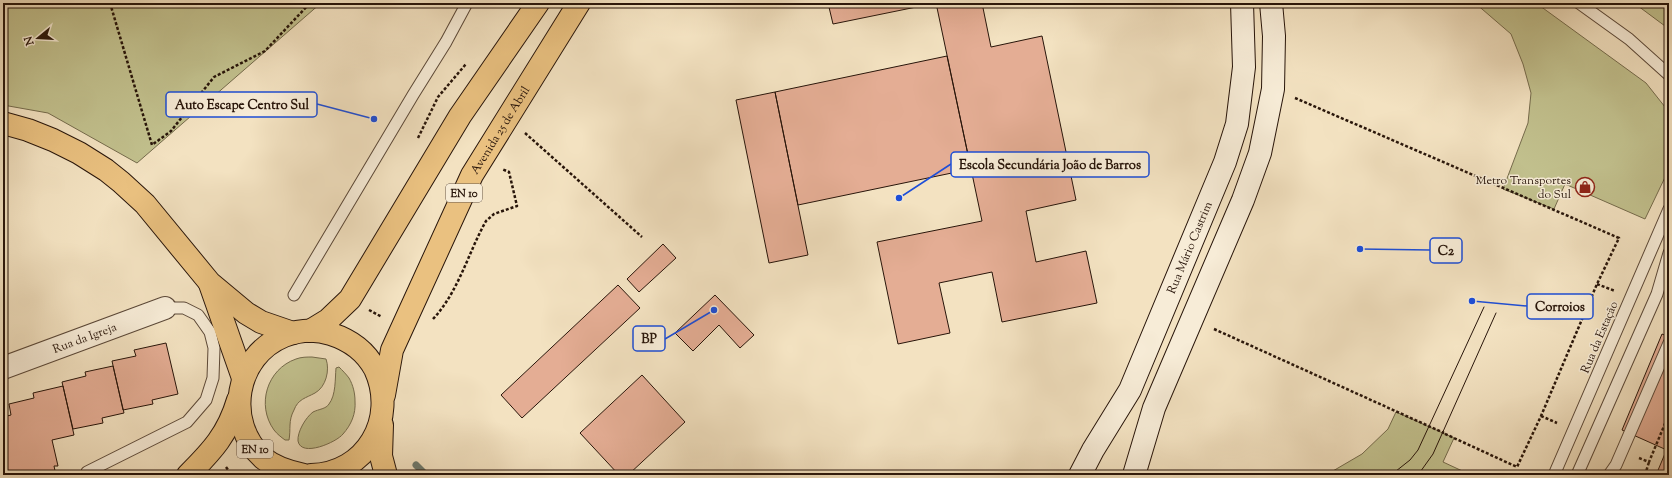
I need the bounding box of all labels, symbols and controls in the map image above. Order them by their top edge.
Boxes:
north arrow [18,18,58,58]
text: N [20,34,39,48]
street label: Avenida 25 de Abril [467,83,535,178]
callout: Auto Escape Centro Sul [166,92,317,117]
text: Auto Escape Centro Sul [175,97,310,115]
callout: Escola Secundária João de Barros [951,152,1149,177]
text: Escola Secundária João de Barros [959,157,1141,175]
place label: Metro Transportes do Sul [1476,172,1572,204]
shop icon: Metro Transportes do Sul [1574,176,1596,198]
road number: EN 10 [446,184,482,202]
street label: Rua Mário Castrim [1163,199,1218,297]
callout: C2 [1430,238,1462,263]
text: C2 [1438,243,1455,261]
callout: Corroios [1527,294,1593,319]
street label: Rua da Estação [1577,298,1623,376]
text: Corroios [1535,299,1585,317]
street label: Rua da Igreja [50,319,120,359]
callout: BP [633,326,665,351]
text: BP [641,331,657,349]
road number: EN 10 [237,440,273,458]

